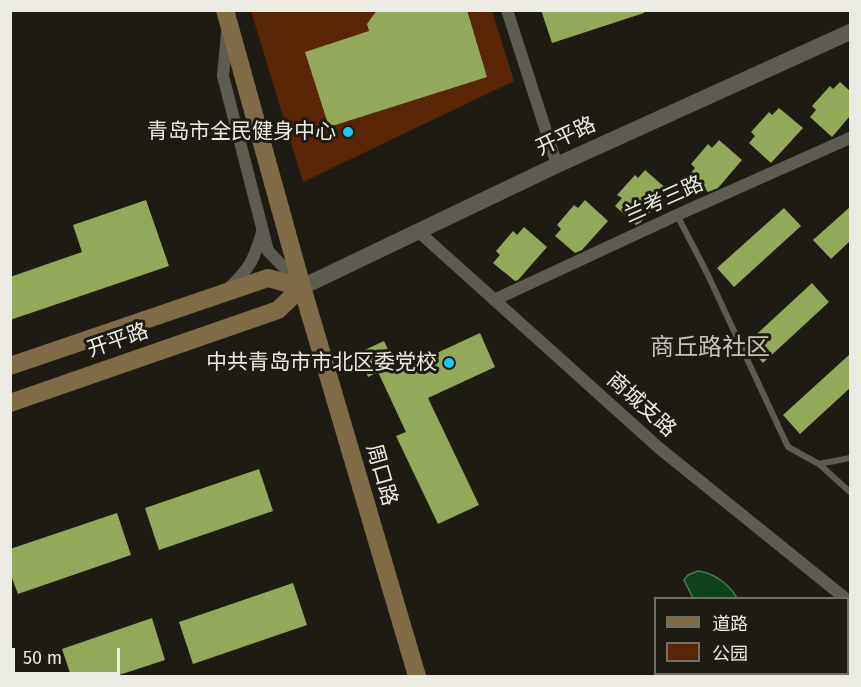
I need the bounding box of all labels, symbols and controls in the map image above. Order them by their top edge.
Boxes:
street label: 开平路 [532,112,600,162]
place label: 青岛市全民健身中心 [147,119,336,145]
marker: 青岛市全民健身中心 [341,125,355,139]
street label: 兰考三路 [621,171,707,229]
street label: 开平路 [84,319,152,363]
district label: 商丘路社区 [650,334,770,362]
place label: 中共青岛市市北区委党校 [206,350,437,376]
marker: 中共青岛市市北区委党校 [442,356,456,370]
street label: 商城支路 [601,368,681,442]
street label: 周口路 [360,441,402,509]
legend [654,597,849,675]
text: 道路 [712,613,748,635]
scale bar [15,636,123,674]
text: 公园 [712,643,748,665]
text: 50 m [23,647,62,669]

